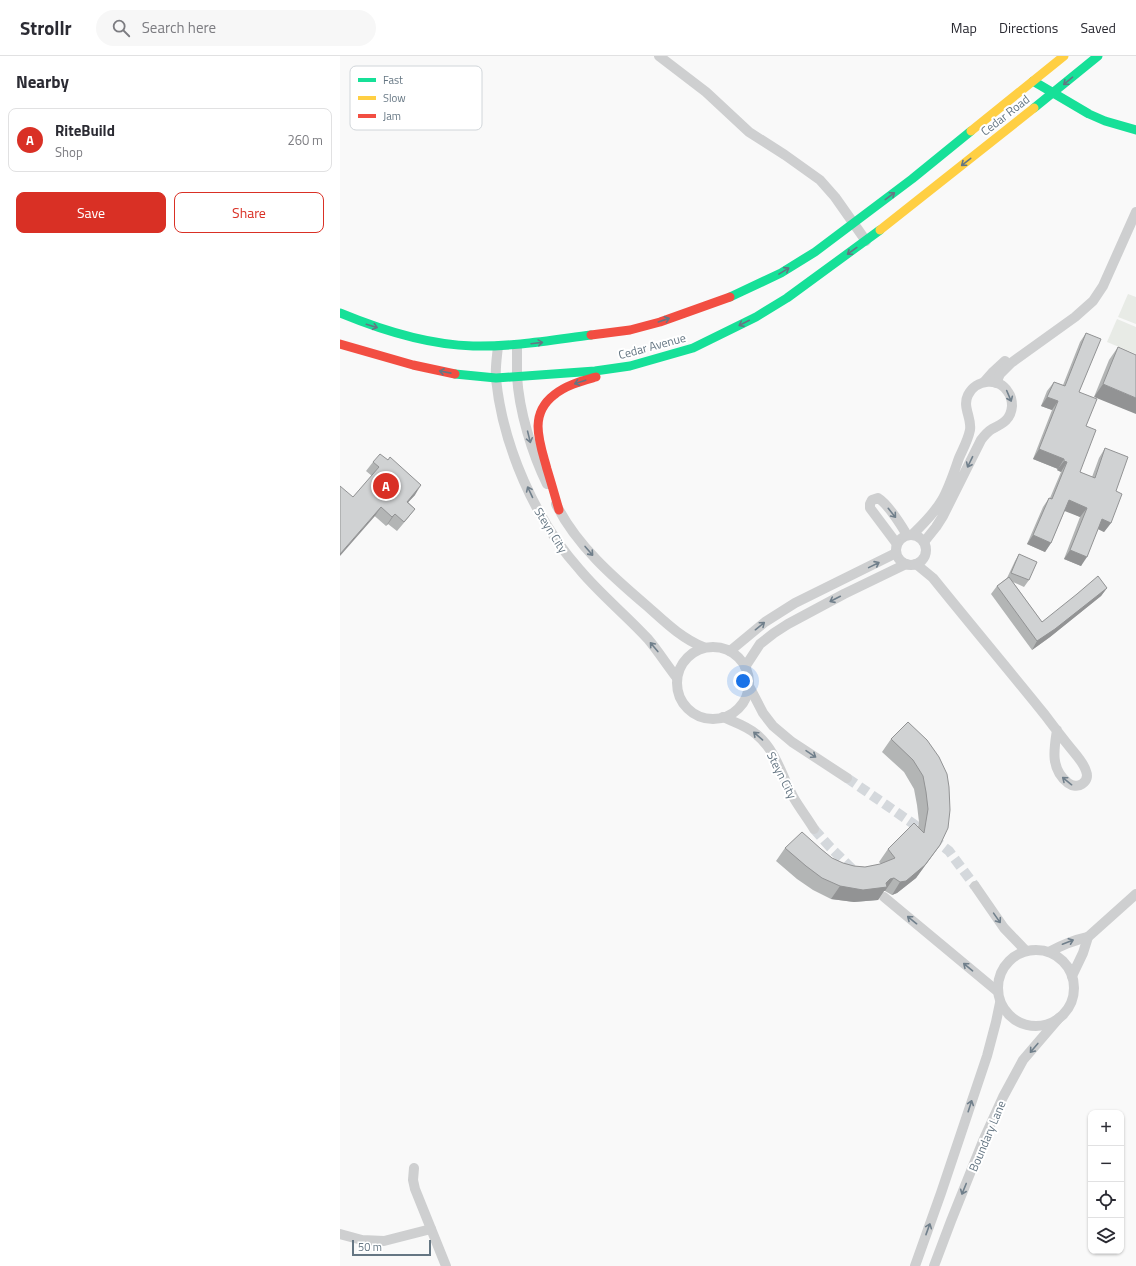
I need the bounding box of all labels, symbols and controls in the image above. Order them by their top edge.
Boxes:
search box [96,10,376,46]
text: Strollr [20,13,72,42]
text: Search here [142,16,216,39]
icon: search [110,17,132,39]
text: Map [951,17,977,38]
text: Directions [999,17,1058,38]
text: Saved [1080,17,1116,38]
legend [350,66,482,130]
text: Nearby [16,69,69,95]
text: Fast [383,72,403,88]
one-way arrow [1062,76,1073,85]
text: Slow [383,90,406,106]
street label: Cedar Road [976,90,1034,140]
text: Jam [383,108,401,124]
text: RiteBuild [55,119,115,142]
text: A [26,130,34,150]
text: 260 m [287,130,323,150]
text: Shop [55,142,83,162]
one-way arrow [960,157,971,166]
button: Save [16,192,166,233]
button: Share [174,192,324,233]
one-way arrow [885,192,896,200]
one-way arrow [846,247,857,255]
one-way arrow [778,266,790,274]
one-way arrow [658,316,670,324]
one-way arrow [738,320,750,328]
one-way arrow [365,323,378,330]
street label: Cedar Avenue [616,328,688,364]
one-way arrow [530,339,543,347]
one-way arrow [439,367,452,375]
one-way arrow [573,379,586,386]
one-way arrow [1006,390,1014,402]
one-way arrow [526,430,533,443]
one-way arrow [966,456,973,468]
pin: A [373,471,399,501]
one-way arrow [526,486,533,498]
street label: Steyn City [530,504,573,557]
one-way arrow [888,508,896,519]
one-way arrow [584,545,593,556]
one-way arrow [868,560,880,568]
one-way arrow [829,596,841,603]
one-way arrow [755,622,766,630]
one-way arrow [649,641,658,652]
your location [733,671,753,691]
one-way arrow [753,731,763,741]
street label: Steyn City [762,748,802,802]
one-way arrow [805,751,817,759]
one-way arrow [1062,777,1072,786]
one-way arrow [993,912,1001,923]
one-way arrow [906,915,917,924]
one-way arrow [1061,938,1073,946]
one-way arrow [962,963,973,972]
one-way arrow [1030,1043,1039,1053]
street label: Boundary Lane [963,1097,1011,1175]
one-way arrow [967,1100,974,1113]
map controls [1088,1110,1124,1254]
button: + [1088,1110,1124,1146]
button: − [1088,1146,1124,1182]
one-way arrow [960,1182,967,1194]
button: locate [1088,1182,1124,1218]
button: layers [1088,1218,1124,1254]
one-way arrow [925,1224,933,1236]
scale bar [352,1238,431,1257]
text: 50 m [358,1239,382,1255]

